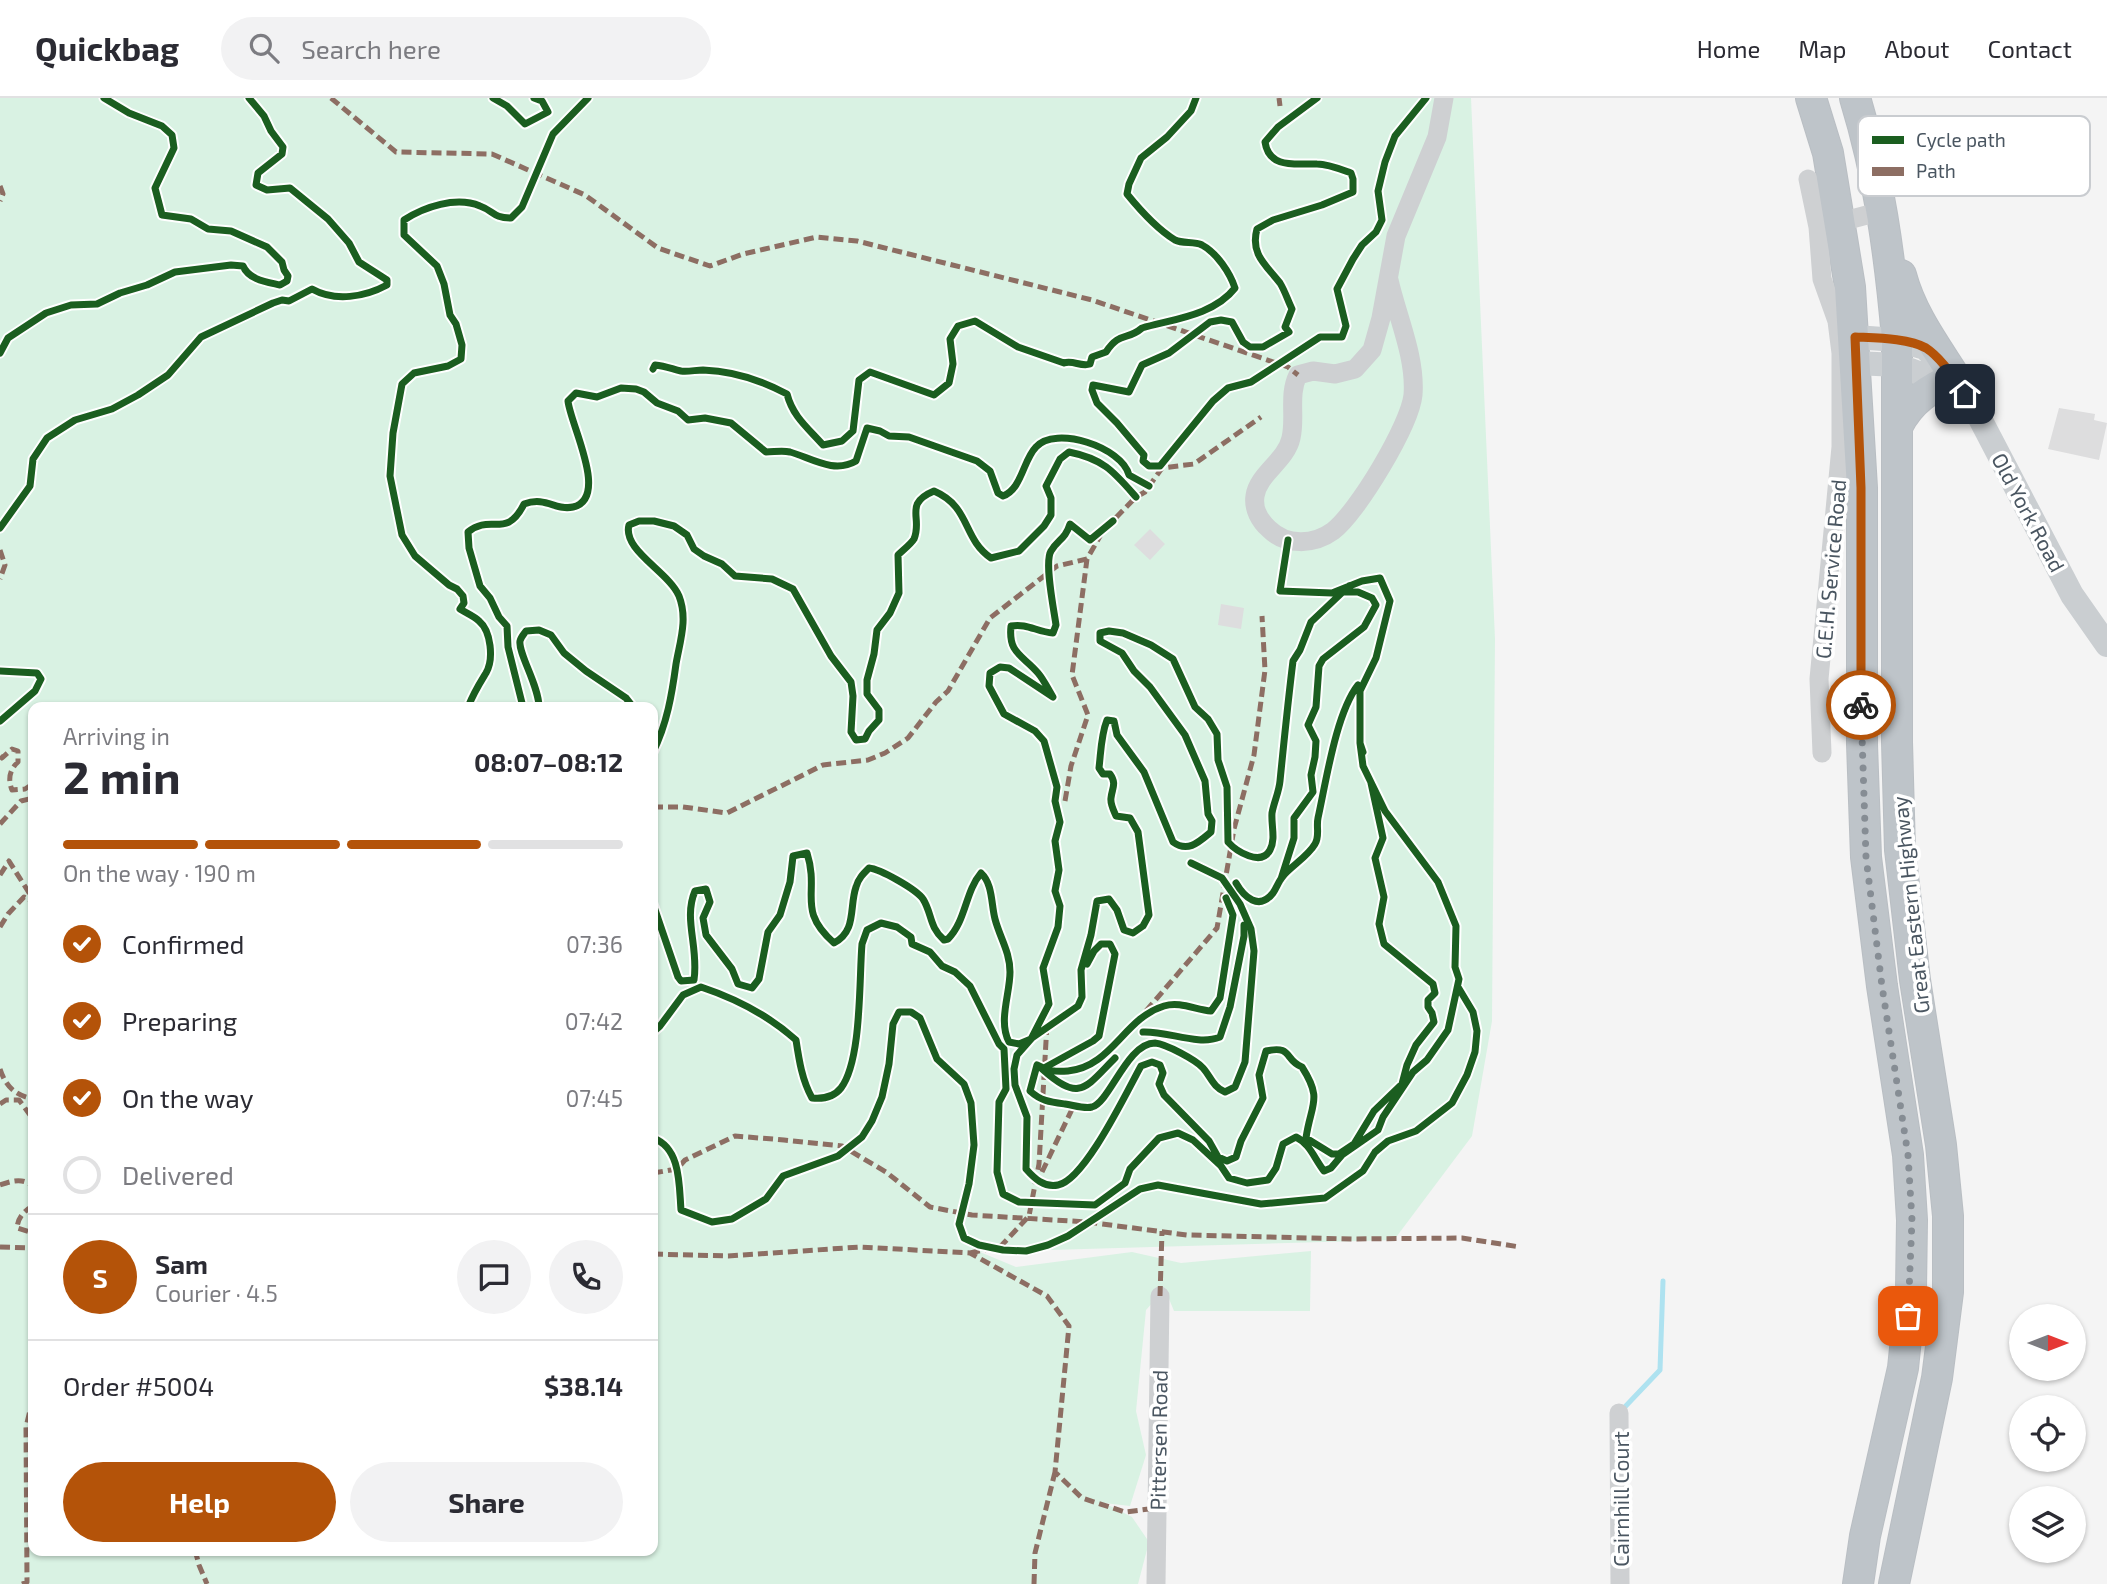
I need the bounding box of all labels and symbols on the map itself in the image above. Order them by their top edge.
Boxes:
legend [1858,116,2090,196]
text: Cycle path [1916,128,2006,151]
text: Path [1916,159,1956,182]
pin [1935,364,1995,424]
street label: Old York Road [1987,448,2071,576]
street label: G.E.H. Service Road [1810,478,1850,660]
courier [1826,670,1896,740]
street label: Great Eastern Highway [1886,795,1934,1015]
pin [1878,1286,1938,1346]
north arrow [2009,1304,2086,1381]
street label: Pittersen Road [1144,1370,1172,1510]
street label: Cairnhill Court [1608,1431,1633,1567]

